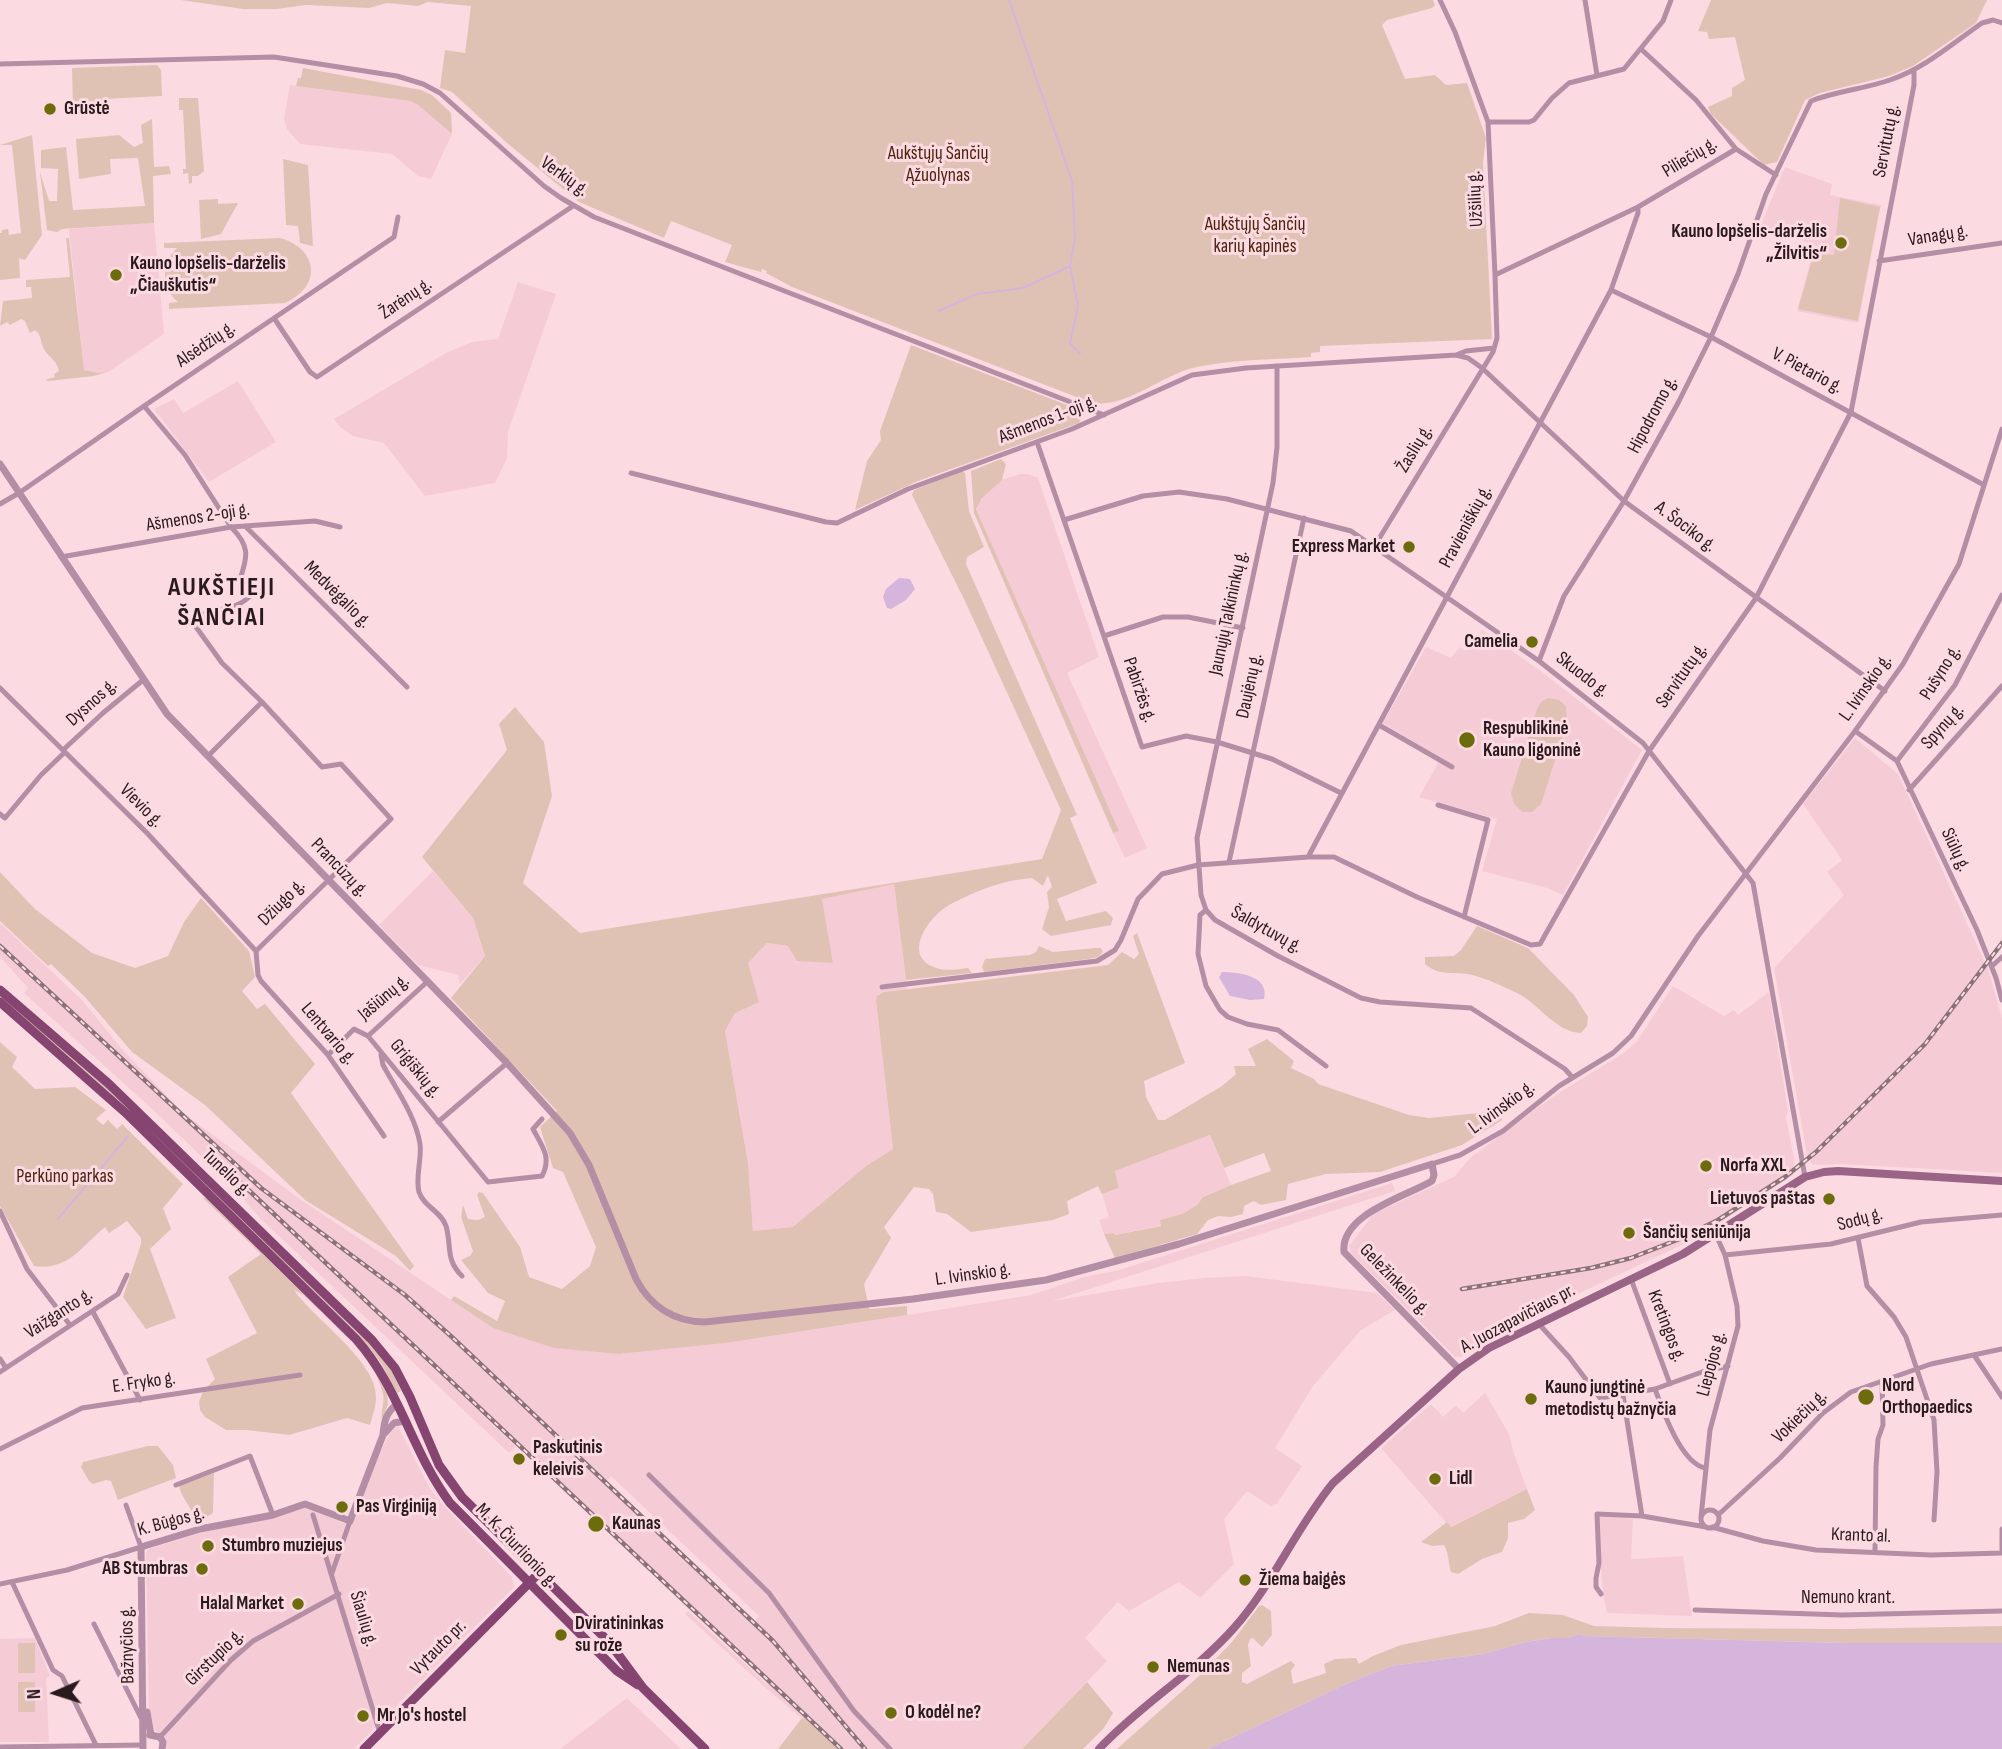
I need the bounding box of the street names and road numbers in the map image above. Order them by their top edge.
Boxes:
street label: Servitutų g. [1869,103,1905,179]
street label: Piliečių g. [1658,133,1722,183]
street label: Verkių g. [535,152,593,202]
street label: Užšilių g. [1463,170,1489,228]
street label: Vanagų g. [1906,220,1970,252]
street label: Žarėnų g. [376,273,436,325]
street label: Alsėdžių g. [172,317,240,373]
street label: V. Pietario g. [1768,343,1846,399]
street label: Hipodromo g. [1623,372,1683,458]
street label: Ašmenos 1-oji g. [996,391,1100,449]
street label: Žaslių g. [1392,421,1438,477]
street label: Pravieniškių g. [1435,482,1497,572]
street label: A. Šociko g. [1650,497,1720,557]
street label: Ašmenos 2-oji g. [145,499,251,537]
street label: Jaunųjų Talkininkų g. [1205,549,1253,677]
street label: Medvėgalio g. [299,557,375,633]
street label: Servitutų g. [1651,639,1713,713]
street label: Pušyno g. [1915,641,1967,705]
street label: Skuodo g. [1551,647,1613,703]
street label: L. Ivinskio g. [1835,650,1897,726]
street label: Daujėnų g. [1232,651,1268,721]
street label: Pabiržės g. [1117,655,1161,725]
street label: Dysnos g. [62,674,122,732]
street label: Spynų g. [1917,700,1969,754]
street label: Vievio g. [114,779,168,833]
street label: Siūlų g. [1935,825,1975,875]
street label: Prancūzų g. [305,834,373,902]
street label: Džiugo g. [254,875,310,931]
street label: Šaldytuvų g. [1227,901,1305,959]
street label: Jašiūnų g. [354,970,414,1026]
street label: Lentvario g. [295,998,361,1070]
street label: Grigiškių g. [384,1035,446,1103]
street label: L. Ivinskio g. [1464,1076,1540,1140]
street label: Tunelio g. [197,1144,255,1202]
street label: Sodų g. [1835,1203,1885,1237]
street label: Geležinkelio g. [1354,1239,1434,1321]
street label: L. Ivinskio g. [934,1258,1012,1292]
street label: A. Juozapavičiaus pr. [1457,1279,1579,1359]
street label: Vaižganto g. [21,1284,97,1344]
street label: Kretingos g. [1642,1287,1690,1365]
street label: Liepojos g. [1692,1329,1732,1399]
street label: E. Fryko g. [111,1367,177,1399]
street label: Vokiečių g. [1768,1385,1832,1449]
street label: M. K. Čiurlionio g. [470,1499,562,1593]
street label: K. Būgos g. [135,1502,207,1542]
street label: Kranto al. [1831,1524,1891,1548]
street label: Nemuno krant. [1801,1587,1895,1609]
street label: Šiaulių g. [344,1589,382,1649]
street label: Bažnyčios g. [116,1606,140,1684]
street label: Vytauto pr. [406,1615,472,1681]
street label: Girstupio g. [181,1625,249,1691]

